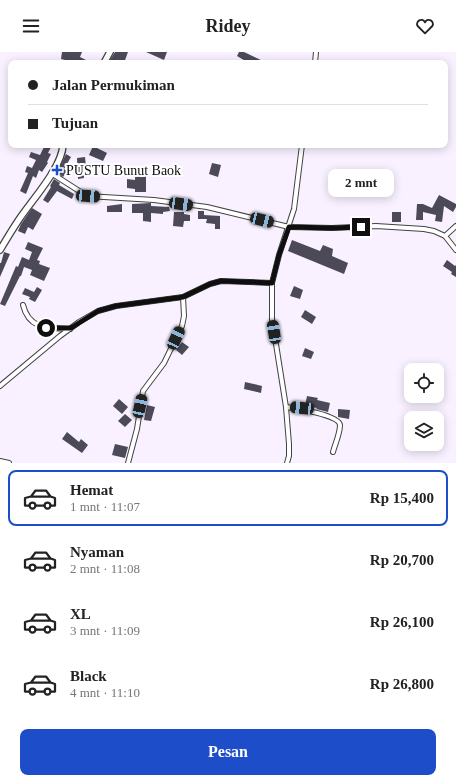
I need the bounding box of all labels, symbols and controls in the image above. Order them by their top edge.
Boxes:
icon: menu [20,15,42,37]
icon: heart [414,15,436,37]
text: Ridey [206,16,251,36]
text: Jalan Permukiman [52,77,175,93]
text: Tujuan [52,115,98,131]
place label: PUSTU Bunut Baok [66,163,181,178]
marker: PUSTU Bunut Baok [51,164,63,176]
callout: 2 mnt [328,169,394,197]
text: 2 mnt [345,175,377,190]
car [76,189,100,203]
car [168,196,194,212]
car [249,211,275,229]
route end [352,218,370,236]
route start [37,319,55,337]
car [266,319,282,345]
car [165,325,187,351]
map controls [404,363,444,451]
button: locate [404,363,444,403]
car [132,393,148,419]
car [289,401,315,415]
button: layers [404,411,444,451]
icon: car [22,480,58,516]
text: Hemat [70,482,113,498]
text: Rp 15,400 [370,490,434,506]
text: 1 mnt · 11:07 [70,499,140,514]
icon: car [22,542,58,578]
text: Nyaman [70,544,124,560]
text: Rp 20,700 [370,552,434,568]
text: 2 mnt · 11:08 [70,561,140,576]
icon: car [22,604,58,640]
text: XL [70,606,91,622]
text: Rp 26,100 [370,614,434,630]
text: 3 mnt · 11:09 [70,623,140,638]
icon: car [22,666,58,702]
text: Black [70,668,107,684]
text: Rp 26,800 [370,676,434,692]
text: 4 mnt · 11:10 [70,685,140,700]
button: Pesan [20,729,436,775]

